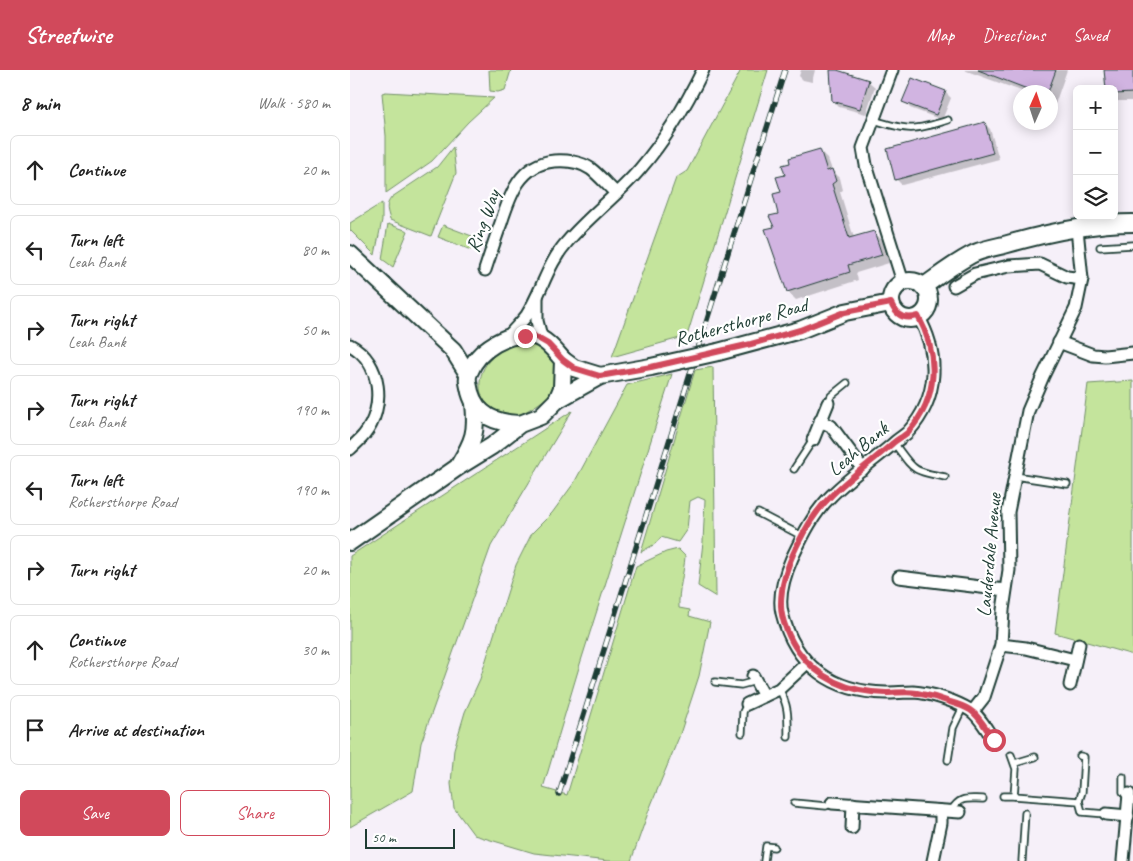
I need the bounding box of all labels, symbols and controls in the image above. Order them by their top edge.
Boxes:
text: Streetwise [25,20,111,50]
text: Map [927,24,954,46]
text: Directions [982,24,1045,46]
text: Saved [1073,24,1108,46]
north arrow [1013,85,1058,130]
map controls [1073,85,1118,220]
button: + [1073,85,1118,130]
text: 8 min [20,90,60,116]
text: Walk · 580 m [258,93,330,113]
button: − [1073,130,1118,175]
icon: ahead [21,156,49,184]
text: Continue [68,158,125,182]
text: 20 m [302,160,329,180]
button: layers [1073,175,1118,220]
street label: Ring Way [460,184,507,256]
text: Turn left [68,228,123,252]
icon: left [21,236,49,264]
text: 80 m [302,240,329,260]
text: Leah Bank [68,252,126,272]
street label: Rothersthorpe Road [672,291,813,352]
text: Turn right [68,308,135,332]
icon: right [21,316,49,344]
text: 50 m [302,320,329,340]
route end [514,325,537,348]
text: Leah Bank [68,332,126,352]
text: Turn right [68,388,135,412]
icon: right [21,396,49,424]
text: 190 m [295,400,329,420]
text: Leah Bank [68,412,126,432]
street label: Leah Bank [822,415,895,482]
text: Turn left [68,468,123,492]
icon: left [21,476,49,504]
text: 190 m [295,480,329,500]
street label: Lauderdale Avenue [971,491,1007,618]
text: Rothersthorpe Road [68,492,177,512]
icon: right [21,556,49,584]
text: Turn right [68,558,135,582]
text: 20 m [302,560,329,580]
text: Continue [68,628,125,652]
icon: ahead [21,636,49,664]
text: 30 m [302,640,329,660]
text: Rothersthorpe Road [68,652,177,672]
icon: arrive [21,716,49,744]
text: Arrive at destination [68,718,204,742]
route start [983,729,1006,752]
button: Save [20,790,170,836]
button: Share [180,790,330,836]
scale bar [365,826,455,849]
text: 50 m [372,829,396,846]

